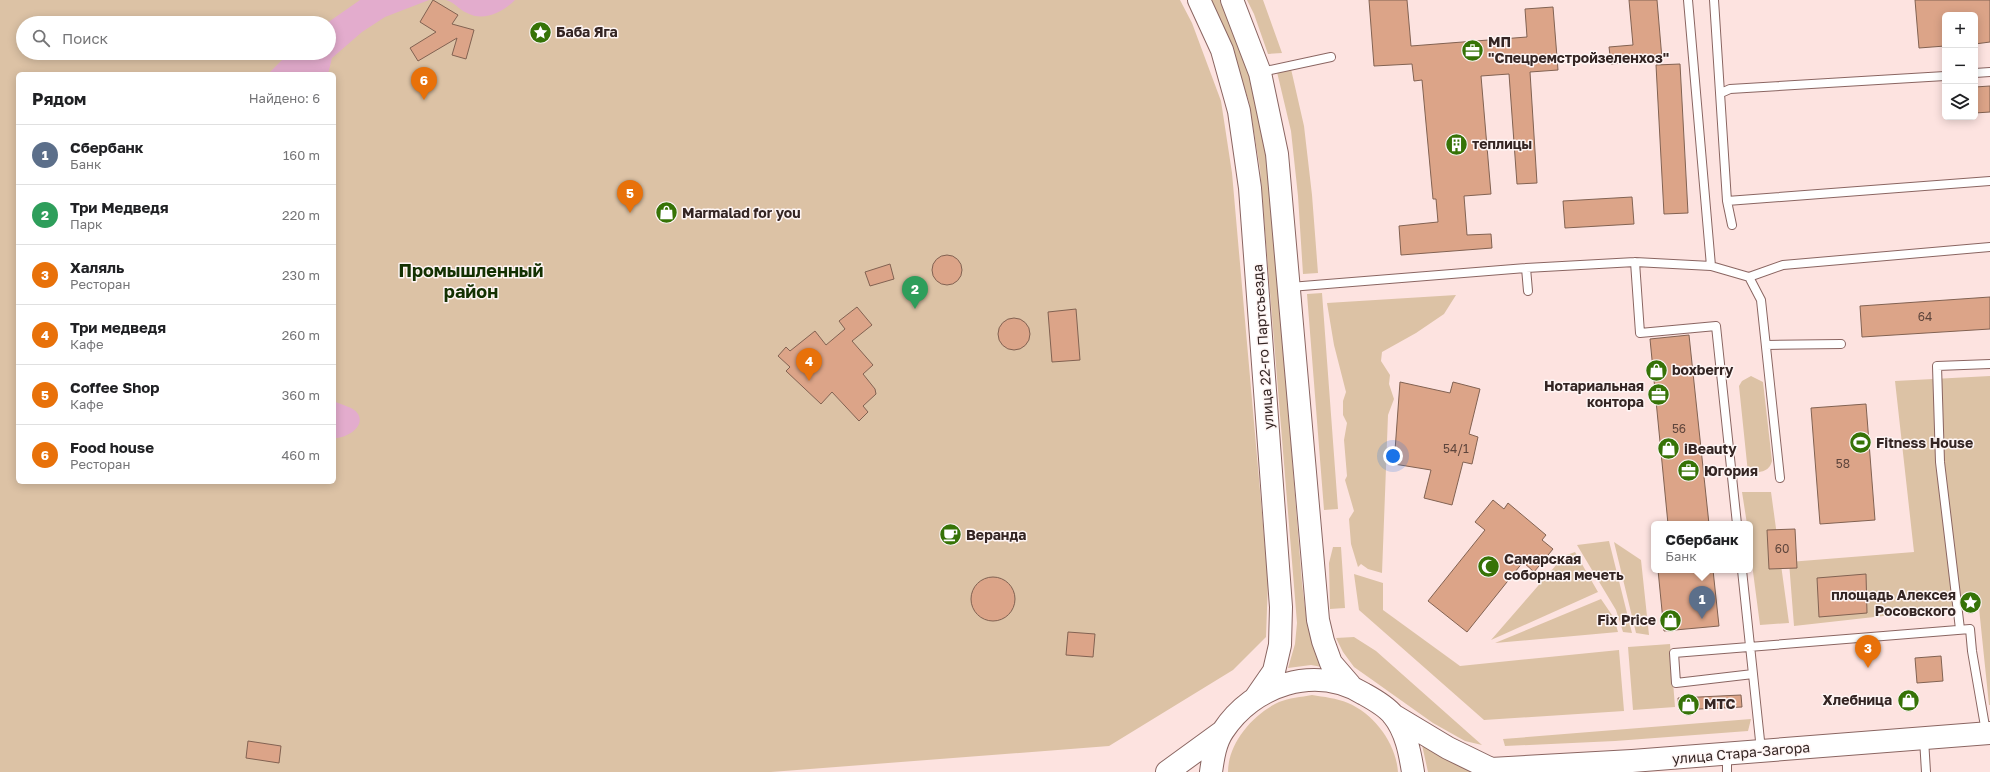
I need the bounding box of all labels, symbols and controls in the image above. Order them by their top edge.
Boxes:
map controls [1942,12,1978,120]
button: + [1942,12,1978,48]
search box [16,16,336,60]
place icon: Баба Яга [527,19,553,45]
place label: Баба Яга [556,23,618,40]
icon: search [30,27,52,49]
text: Поиск [62,29,108,47]
place label: МП "Спецремстройзеленхоз" [1488,33,1669,66]
office icon: МП "Спецремстройзеленхоз" [1460,37,1486,63]
button: − [1942,48,1978,84]
pin: 6 [411,67,437,100]
button: layers [1942,84,1978,120]
text: Рядом [32,88,86,109]
text: Найдено: 6 [249,90,320,106]
building icon: теплицы [1444,131,1470,157]
place label: теплицы [1472,135,1532,152]
text: Сбербанк [70,138,143,156]
text: 1 [42,147,48,163]
text: 160 m [283,147,320,163]
text: Банк [70,156,101,172]
pin: 5 [617,180,643,213]
text: Три Медведя [70,198,169,216]
shop icon: Marmalad for you [654,200,680,226]
place label: Marmalad for you [682,204,801,221]
text: 2 [41,207,49,223]
text: 220 m [282,207,320,223]
text: Парк [70,216,103,232]
text: Халяль [70,258,124,276]
district label: Промышленный район [398,259,544,302]
street label: улица 22-го Партсъезда [1248,264,1277,430]
text: 3 [41,267,49,283]
text: 230 m [282,267,320,283]
text: Ресторан [70,276,130,292]
pin: 2 [902,276,928,309]
house number: 64 [1918,309,1932,324]
text: Три медведя [70,318,166,336]
text: 4 [41,327,49,343]
text: 260 m [282,327,320,343]
text: Кафе [70,336,103,352]
pin: 4 [796,348,822,381]
shop icon: boxberry [1643,357,1669,383]
place label: boxberry [1672,361,1734,378]
place label: Нотариальная контора [1544,377,1644,410]
text: Coffee Shop [70,378,160,396]
office icon: Нотариальная контора [1646,381,1672,407]
text: 5 [41,387,49,403]
text: 360 m [282,387,320,403]
text: Кафе [70,396,103,412]
house number: 56 [1672,421,1686,436]
sports icon: Fitness House [1848,430,1874,456]
place label: Fitness House [1876,434,1973,451]
shop icon: iBeauty [1656,436,1682,462]
text: Food house [70,438,154,456]
place label: iBeauty [1684,440,1737,457]
house number: 54/1 [1443,441,1469,456]
your location [1383,446,1403,466]
text: 6 [41,447,49,463]
text: 460 m [281,447,320,463]
text: Ресторан [70,456,130,472]
house number: 58 [1836,456,1850,471]
office icon: Югория [1675,458,1701,484]
place label: Югория [1704,462,1758,479]
popup [1651,521,1753,573]
cafe icon: Веранда [938,522,964,548]
place label: Веранда [966,526,1026,543]
text: Сбербанк [1665,530,1739,548]
house number: 60 [1775,541,1789,556]
text: Банк [1665,548,1697,564]
place label: Самарская соборная мечеть [1504,550,1624,583]
mosque icon: Самарская соборная мечеть [1475,554,1501,580]
pin: 1 [1689,586,1715,619]
place label: площадь Алексея Росовского [1831,586,1956,619]
place icon: площадь Алексея Росовского [1958,590,1984,616]
shop icon: Fix Price [1658,607,1684,633]
place label: Fix Price [1597,611,1656,628]
pin: 3 [1855,635,1881,668]
shop icon: Хлебница [1895,687,1921,713]
shop icon: МТС [1676,691,1702,717]
place label: Хлебница [1822,691,1892,708]
place label: МТС [1704,695,1735,712]
street label: улица Стара-Загора [1671,738,1811,767]

